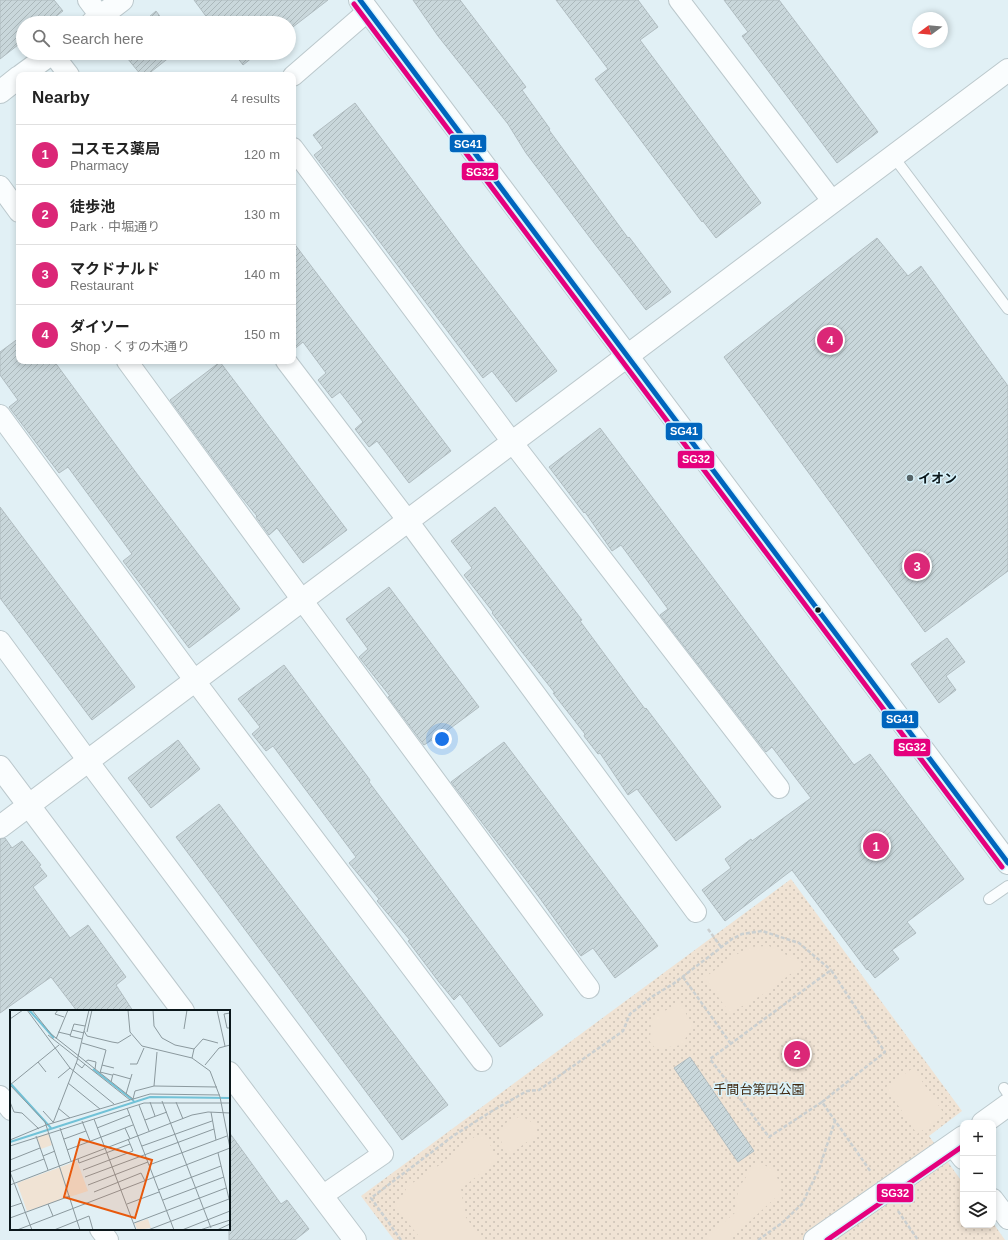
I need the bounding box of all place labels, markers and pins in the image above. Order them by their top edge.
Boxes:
pin: 4 [817,325,843,355]
place label: イオン [918,471,957,486]
marker: イオン [905,473,915,483]
pin: 3 [904,551,930,581]
unlabelled marker [813,605,823,615]
pin: 1 [863,831,889,861]
pin: 2 [784,1039,810,1069]

